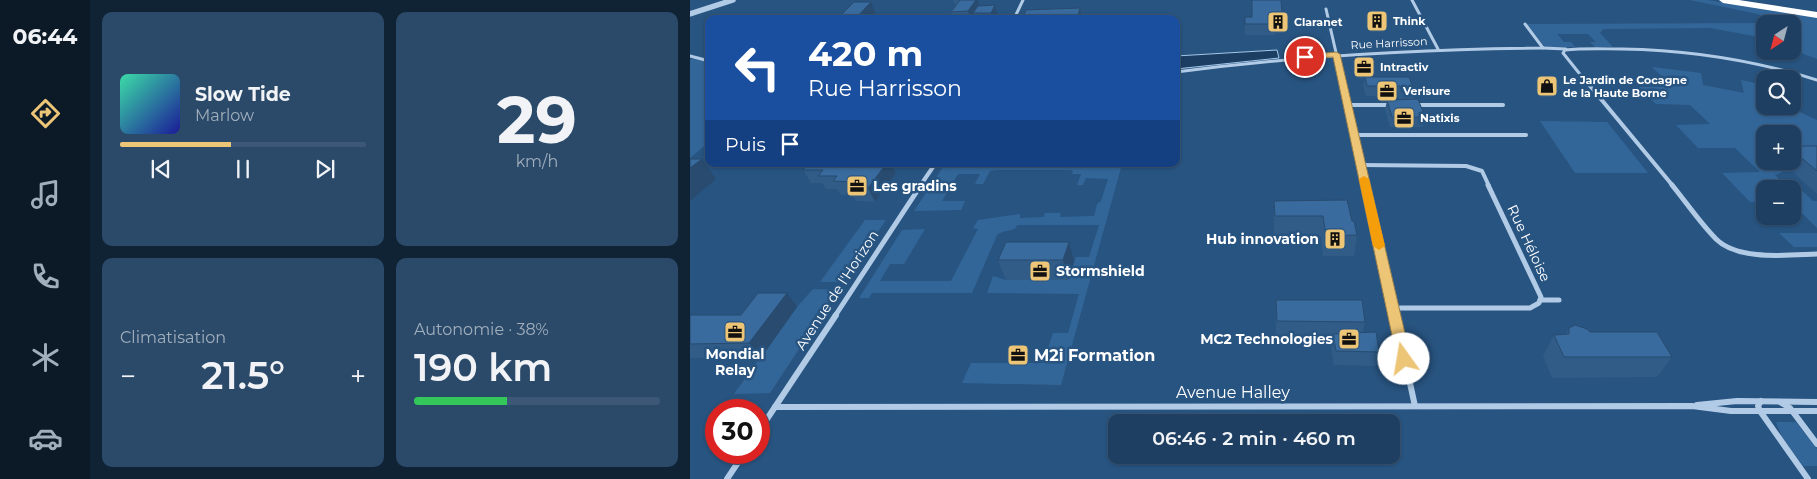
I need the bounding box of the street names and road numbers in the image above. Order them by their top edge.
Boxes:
street label: Rue Harrisson [1350,34,1428,52]
street label: Rue Héloise [1503,202,1555,284]
street label: Avenue de l'Horizon [791,227,883,353]
street label: Avenue Halley [1176,383,1290,402]

